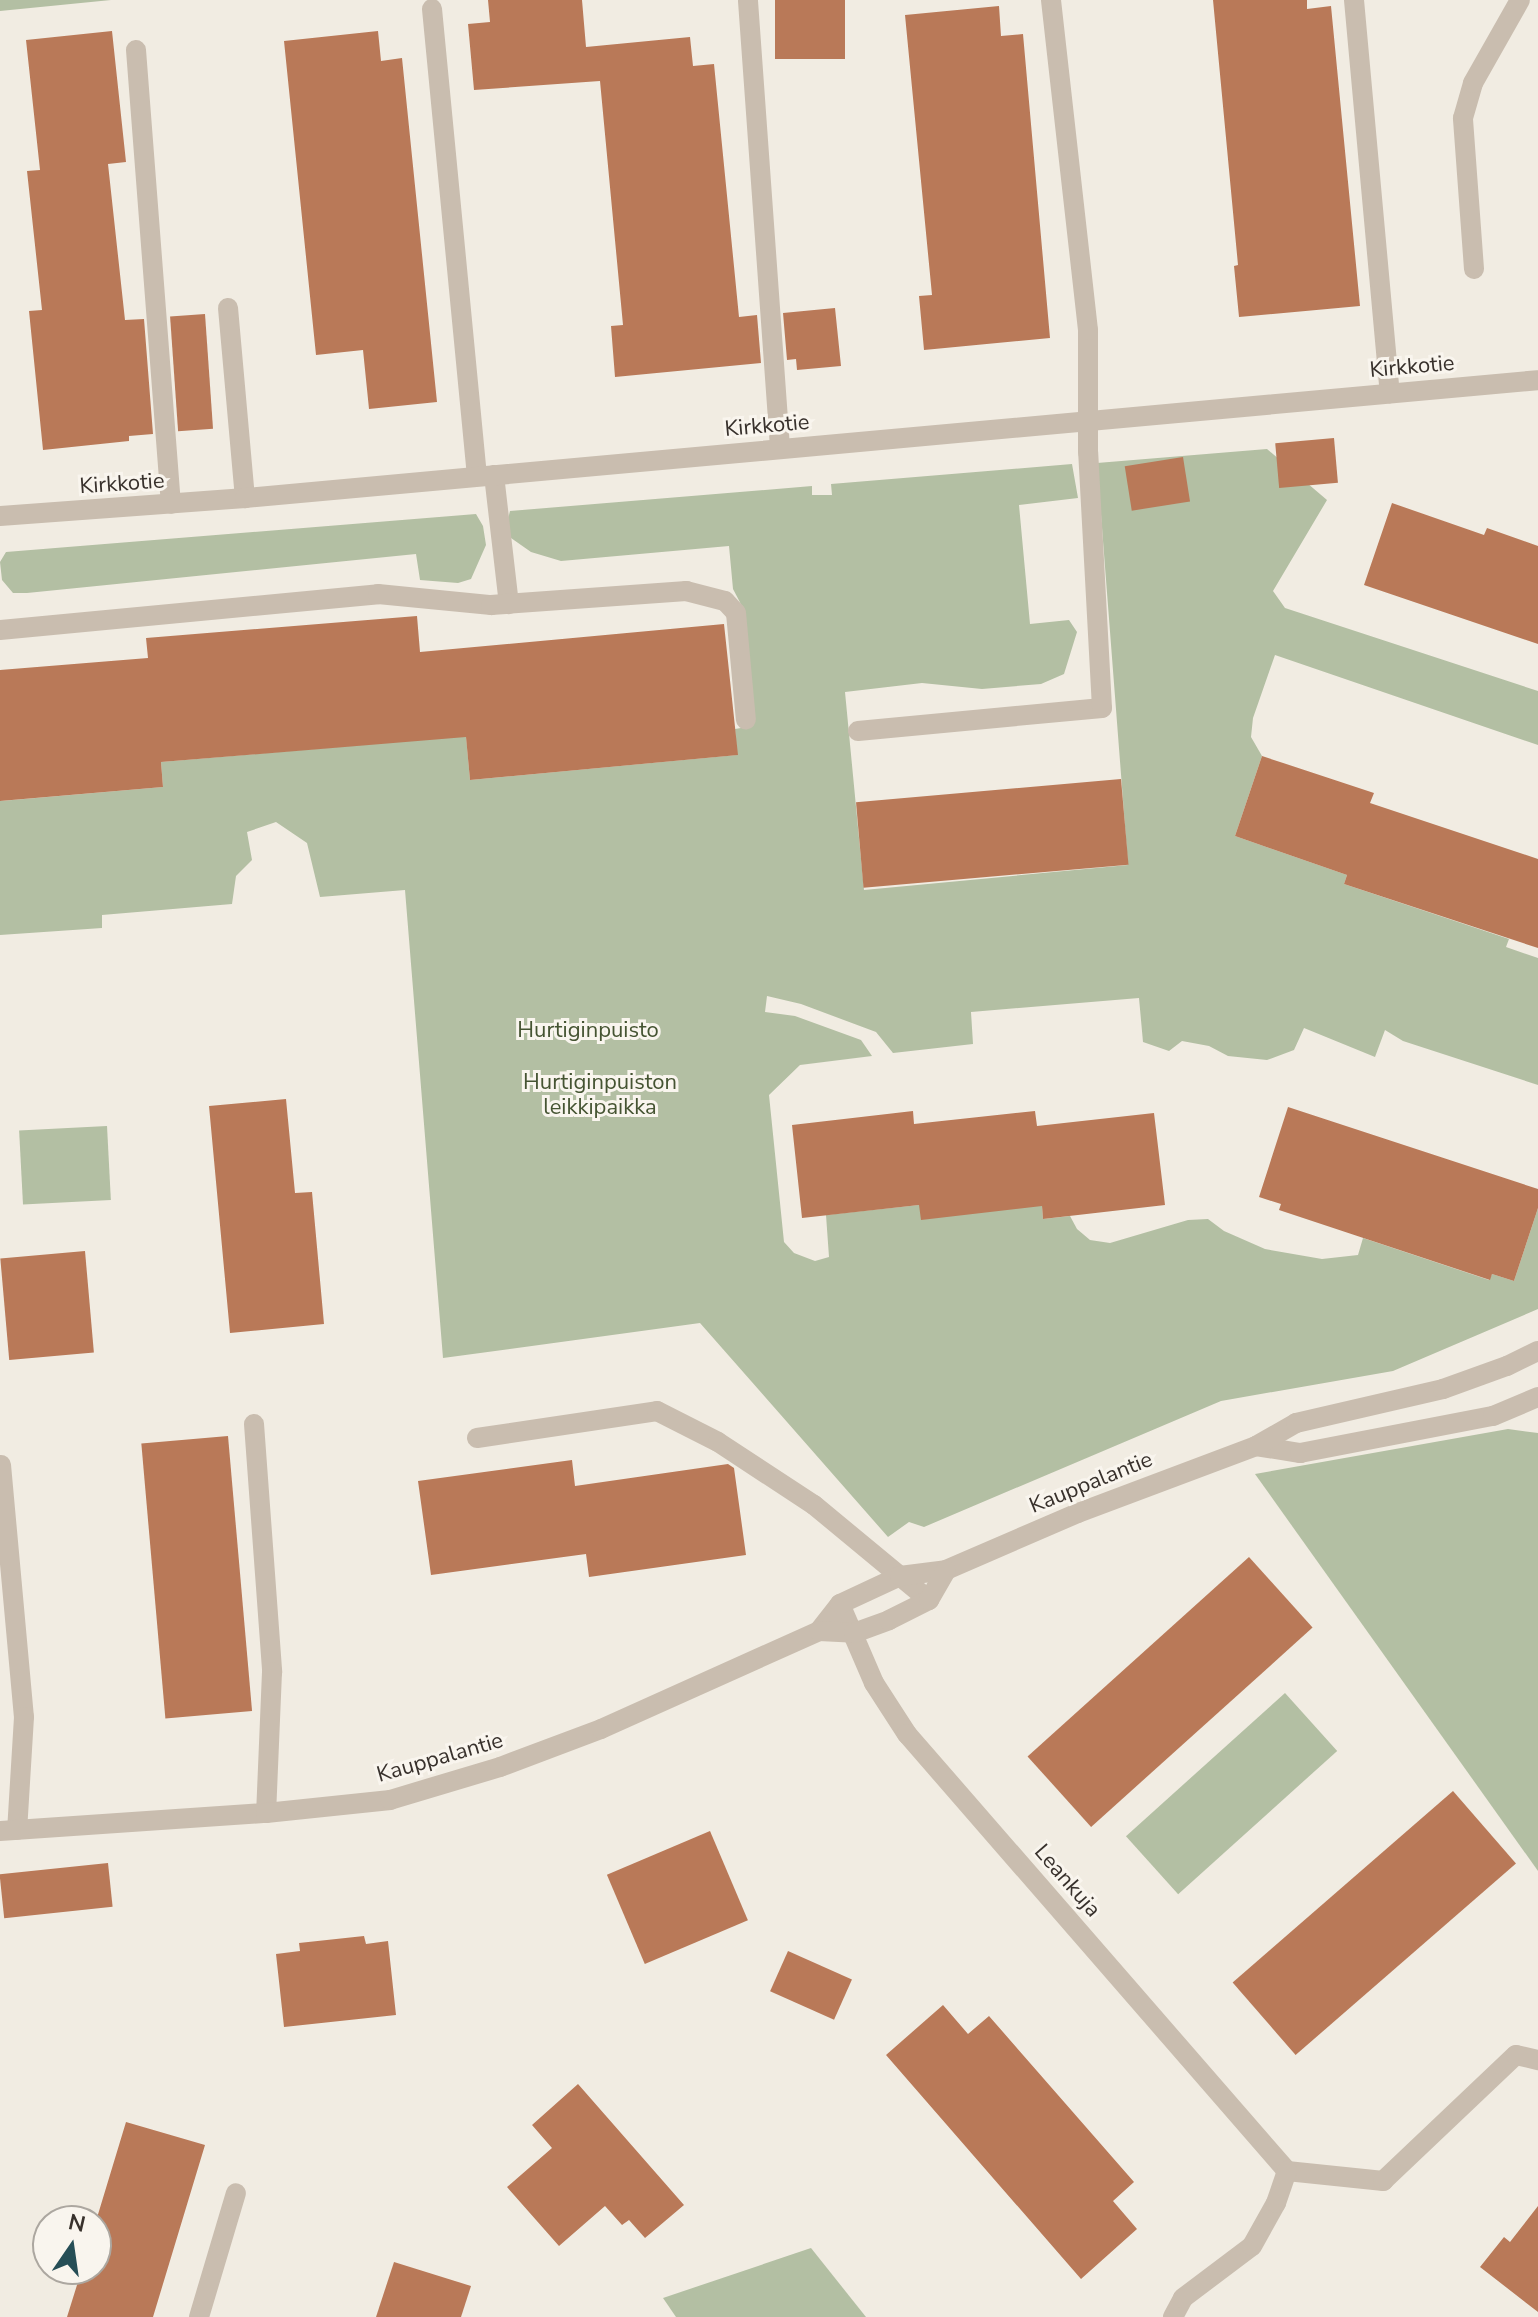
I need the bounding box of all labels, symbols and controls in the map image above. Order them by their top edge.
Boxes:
street label: Kirkkotie [1368,350,1456,384]
street label: Kirkkotie [723,409,811,443]
street label: Kirkkotie [79,468,165,500]
park label: Hurtiginpuisto [517,1018,659,1044]
park label: Hurtiginpuiston leikkipaikka [523,1069,677,1120]
street label: Kauppalantie [1026,1446,1156,1520]
street label: Kauppalantie [374,1727,506,1789]
street label: Leankuja [1028,1839,1106,1923]
north arrow [32,2205,112,2285]
text: N [66,2207,88,2240]

